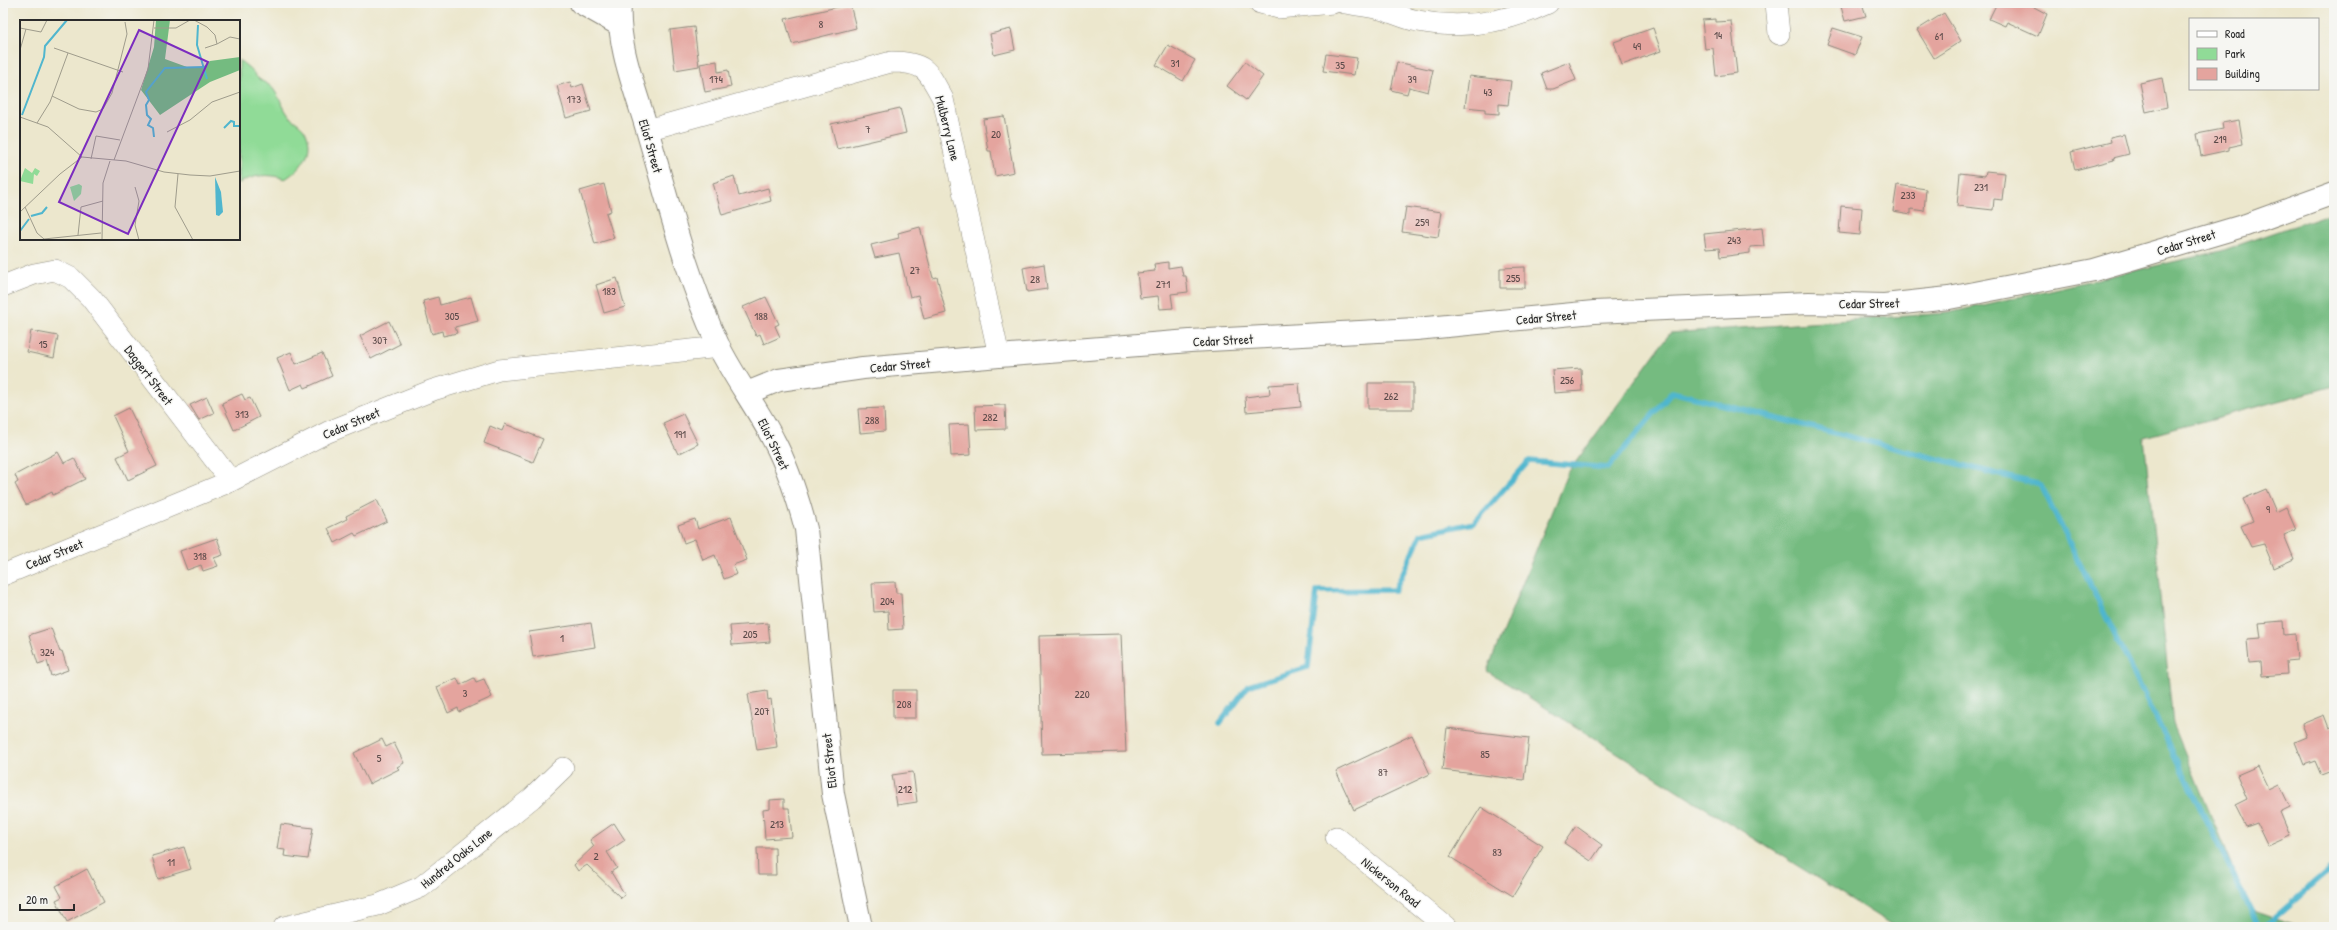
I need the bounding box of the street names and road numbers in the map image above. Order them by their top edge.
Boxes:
street label: Mulberry Lane [931,94,965,162]
street label: Eliot Street [635,117,667,175]
street label: Cedar Street [2154,224,2218,259]
street label: Cedar Street [1838,293,1900,313]
street label: Cedar Street [1515,305,1578,329]
street label: Cedar Street [1192,329,1254,351]
street label: Daggert Street [121,341,178,409]
street label: Cedar Street [869,353,932,377]
street label: Cedar Street [320,403,383,443]
street label: Eliot Street [754,415,794,473]
street label: Cedar Street [22,534,86,574]
street label: Eliot Street [817,732,841,789]
street label: Hundred Oaks Lane [416,824,496,892]
street label: Nickerson Road [1358,853,1424,911]

